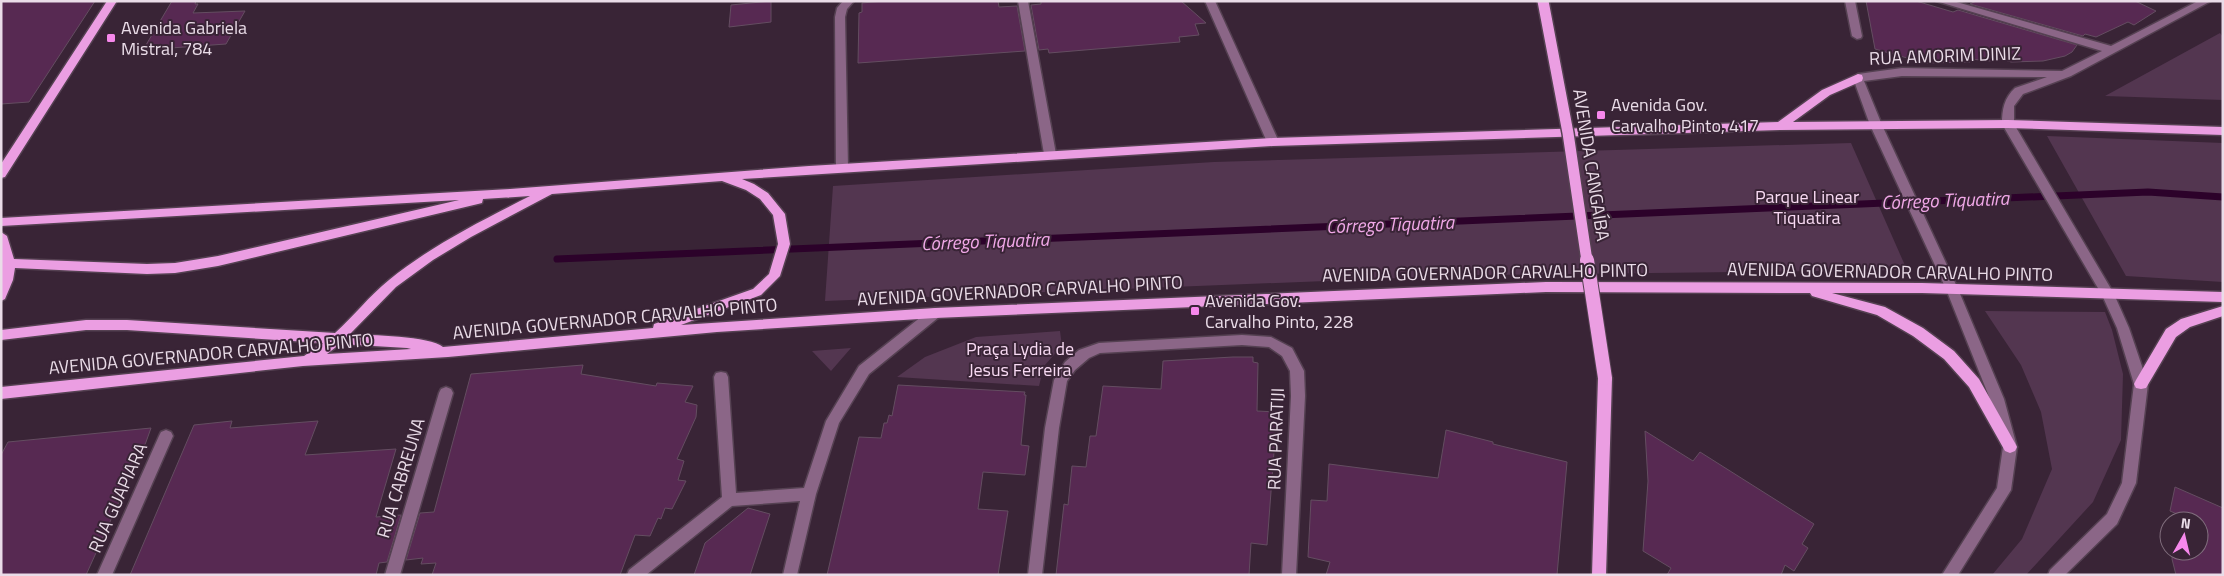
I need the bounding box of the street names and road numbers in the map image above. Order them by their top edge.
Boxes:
street label: RUA AMORIM DINIZ [1869,39,2021,72]
street label: AVENIDA CANGAÍBA [1566,87,1617,243]
street label: AVENIDA GOVERNADOR CARVALHO PINTO [1727,255,2053,288]
street label: AVENIDA GOVERNADOR CARVALHO PINTO [1322,256,1648,289]
street label: AVENIDA GOVERNADOR CARVALHO PINTO [856,268,1183,313]
street label: AVENIDA GOVERNADOR CARVALHO PINTO [451,291,779,346]
street label: AVENIDA GOVERNADOR CARVALHO PINTO [47,326,375,381]
street label: RUA PARATIJI [1260,387,1291,491]
street label: RUA CABREUNA [369,414,432,541]
street label: RUA GUAPIARA [81,438,154,557]

